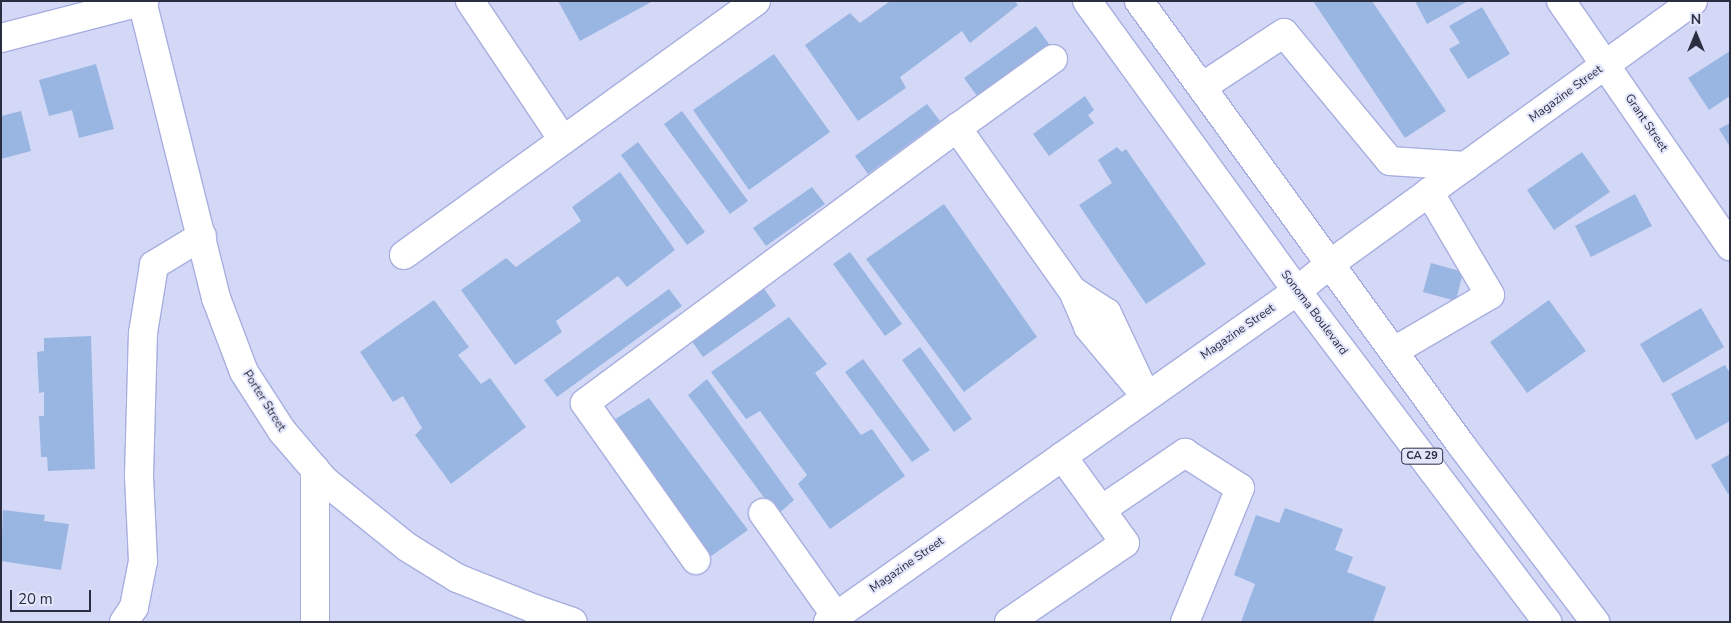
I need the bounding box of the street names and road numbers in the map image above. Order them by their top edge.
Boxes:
street label: Magazine Street [1526,62,1606,126]
street label: Grant Street [1622,92,1670,154]
street label: Sonoma Boulevard [1277,268,1351,358]
street label: Magazine Street [1198,301,1278,363]
street label: Porter Street [240,368,288,434]
road number: CA 29 [1401,448,1443,464]
street label: Magazine Street [867,534,947,596]

